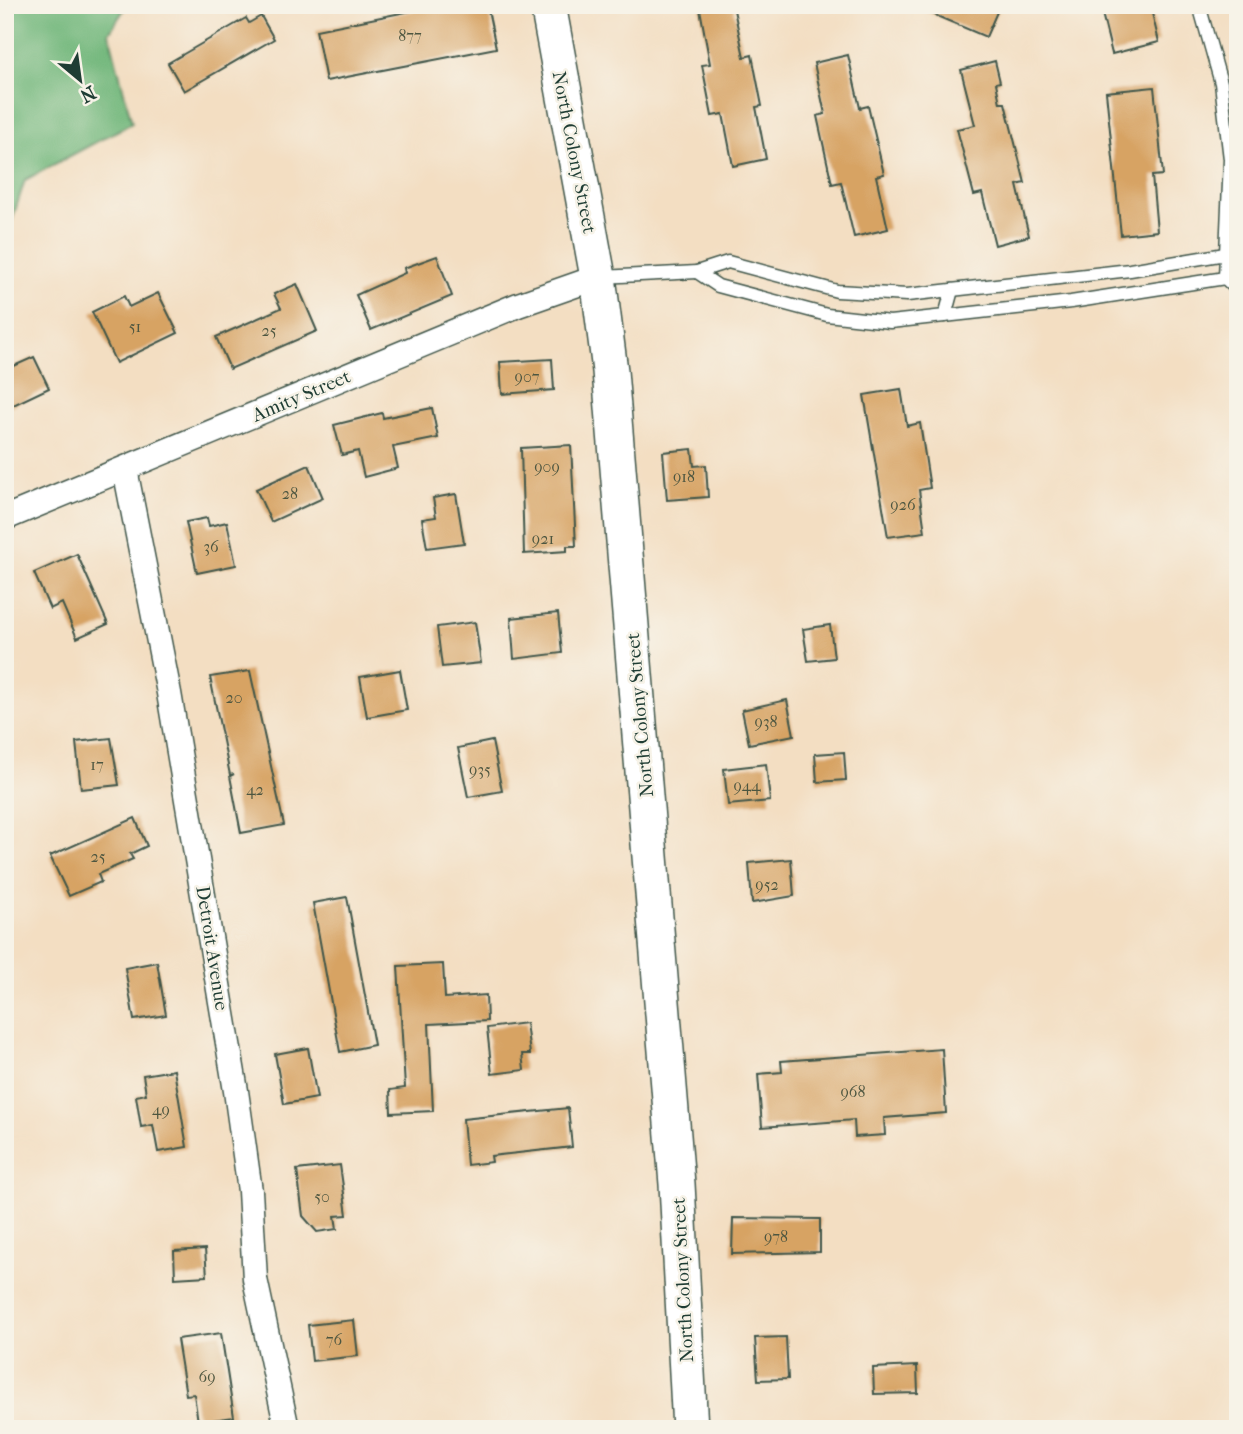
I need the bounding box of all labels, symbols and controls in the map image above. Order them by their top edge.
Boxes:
house number: 877 [398,26,422,45]
north arrow [46,46,116,116]
street label: North Colony Street [547,69,601,235]
text: N [76,81,99,107]
house number: 51 [129,317,141,336]
house number: 25 [261,321,277,340]
street label: Amity Street [248,365,354,427]
house number: 907 [515,367,540,386]
house number: 909 [534,457,560,476]
house number: 918 [673,467,695,486]
house number: 28 [282,484,298,503]
house number: 926 [890,495,916,514]
house number: 921 [532,529,554,548]
house number: 36 [203,537,219,556]
street label: North Colony Street [622,632,658,798]
house number: 20 [225,688,243,707]
house number: 938 [755,712,778,731]
house number: 17 [90,755,104,774]
house number: 935 [469,760,491,779]
house number: 944 [733,776,761,795]
house number: 42 [246,780,264,799]
house number: 25 [90,847,106,866]
house number: 952 [755,875,779,894]
street label: Detroit Avenue [191,884,233,1012]
house number: 968 [840,1082,866,1101]
house number: 49 [152,1100,170,1119]
house number: 50 [314,1187,330,1206]
street label: North Colony Street [668,1197,698,1363]
house number: 978 [764,1227,788,1246]
house number: 76 [326,1330,343,1349]
house number: 69 [198,1367,216,1386]

